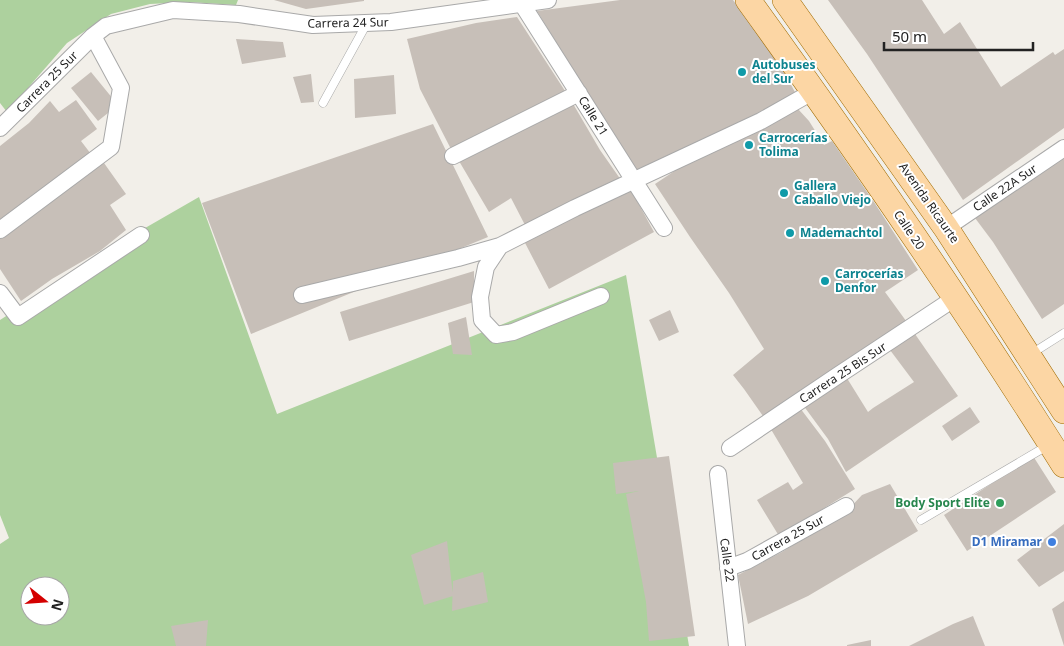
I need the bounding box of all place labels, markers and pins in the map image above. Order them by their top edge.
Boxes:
place label: Autobuses del Sur [752,56,815,87]
marker: Autobuses del Sur [736,66,748,78]
place label: Carrocerías Tolima [759,129,827,160]
marker: Carrocerías Tolima [743,139,755,151]
place label: Gallera Caballo Viejo [794,177,871,208]
marker: Gallera Caballo Viejo [778,187,790,199]
place label: Mademachtol [800,224,882,241]
marker: Mademachtol [784,227,796,239]
place label: Carrocerías Denfor [835,265,903,296]
marker: Carrocerías Denfor [819,275,831,287]
place label: Body Sport Elite [895,494,990,511]
marker: Body Sport Elite [994,497,1006,509]
place label: D1 Miramar [972,533,1043,550]
marker: D1 Miramar [1046,536,1058,548]

